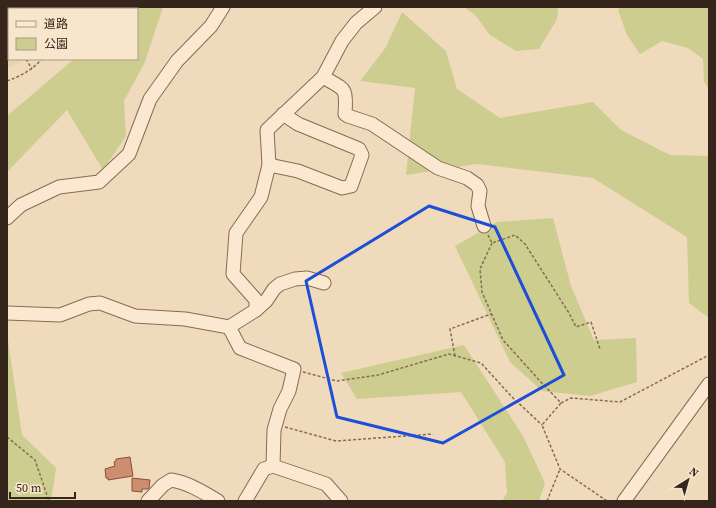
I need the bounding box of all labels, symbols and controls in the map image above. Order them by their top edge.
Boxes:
legend [8,8,138,60]
text: 道路 [44,16,68,32]
text: 公園 [44,36,68,52]
north arrow [668,460,708,500]
text: N [686,464,701,481]
scale bar [10,474,75,500]
text: 50 m [16,480,42,496]

